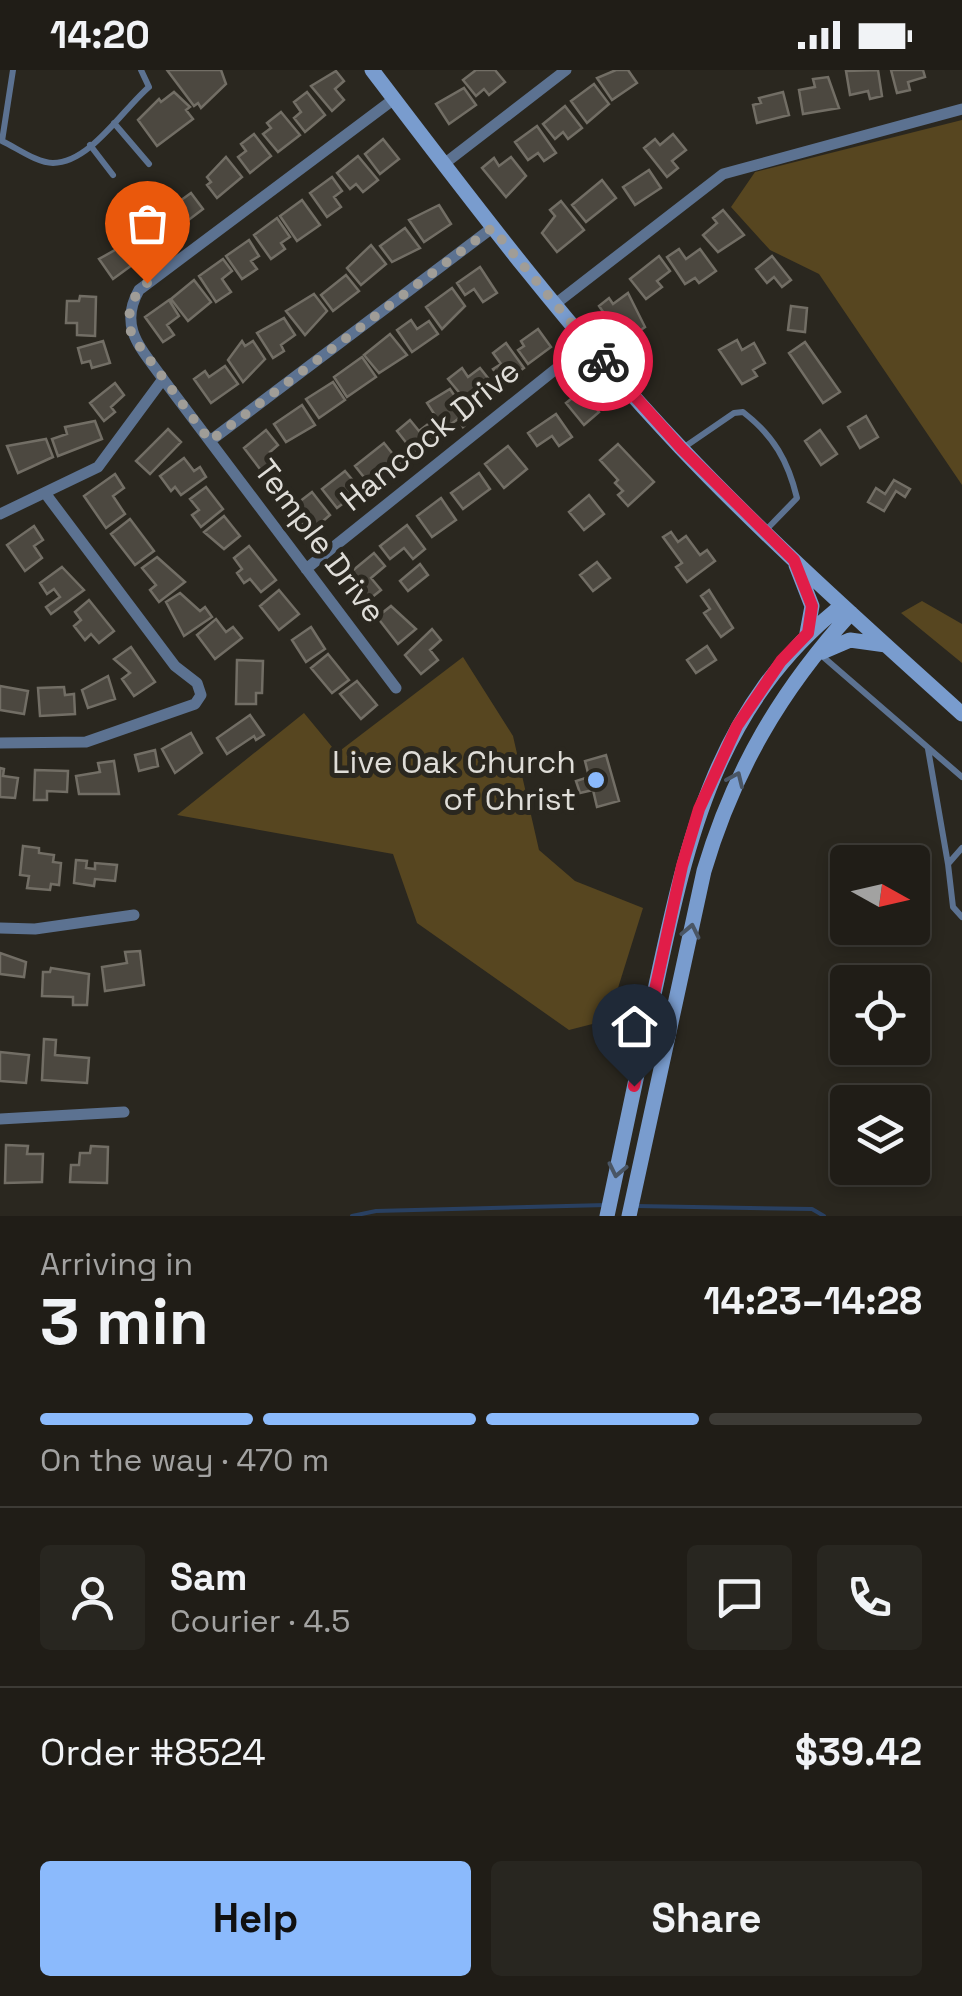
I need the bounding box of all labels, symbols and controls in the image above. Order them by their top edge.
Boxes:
text: 14:20 [50,11,150,59]
pin [105,181,190,284]
icon: bag [120,196,175,251]
courier [553,311,653,411]
icon: bike [576,334,631,389]
street label: Hancock Drive [332,350,528,520]
street label: Temple Drive [246,451,394,631]
place label: Live Oak Church of Christ [332,742,576,819]
marker: Live Oak Church of Christ [585,769,607,791]
one-way arrow [724,771,744,789]
north arrow [830,845,930,945]
map controls [830,845,930,1185]
one-way arrow [679,923,700,940]
button: locate [830,965,930,1065]
pin [592,984,677,1087]
icon: home [607,999,662,1054]
button: layers [830,1085,930,1185]
one-way arrow [607,1161,628,1178]
text: Arriving in [40,1244,193,1284]
text: 14:23–14:28 [703,1277,922,1325]
text: 3 min [40,1280,209,1363]
text: On the way · 470 m [40,1440,329,1480]
button: person [40,1545,145,1650]
button: chat [687,1545,792,1650]
button: phone [817,1545,922,1650]
text: Sam [170,1553,247,1601]
text: Courier · 4.5 [170,1601,351,1641]
text: Order #8524 [40,1728,266,1776]
text: $39.42 [795,1728,922,1776]
button: Help [40,1861,471,1976]
button: Share [491,1861,922,1976]

